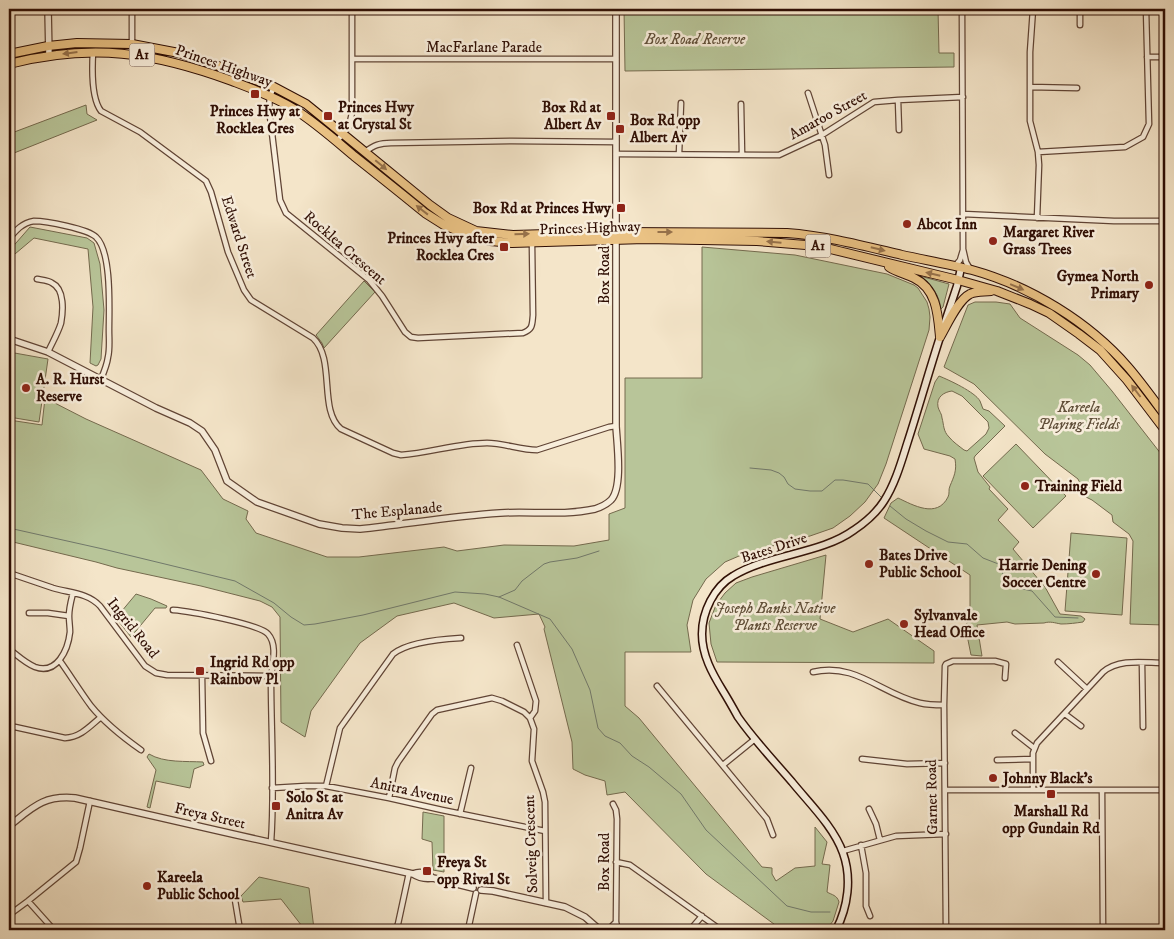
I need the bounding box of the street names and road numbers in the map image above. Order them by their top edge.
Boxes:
street label: MacFarlane Parade [426,38,542,57]
street label: Princes Highway [173,41,276,92]
road number: A1 [130,44,154,66]
street label: Amaroo Street [786,86,870,144]
street label: Edward Street [217,193,261,281]
street label: Rocklea Crescent [300,207,390,289]
street label: Princes Highway [539,217,642,239]
road number: A1 [806,235,830,258]
street label: Box Road [595,245,614,304]
street label: The Esplanade [351,498,443,524]
street label: Bates Drive [738,528,810,568]
street label: Ingrid Road [103,594,164,663]
street label: Garnet Road [922,759,942,835]
street label: Anitra Avenue [369,773,455,809]
street label: Solveig Crescent [520,794,542,894]
street label: Freya Street [173,799,248,833]
street label: Box Road [595,832,614,891]

